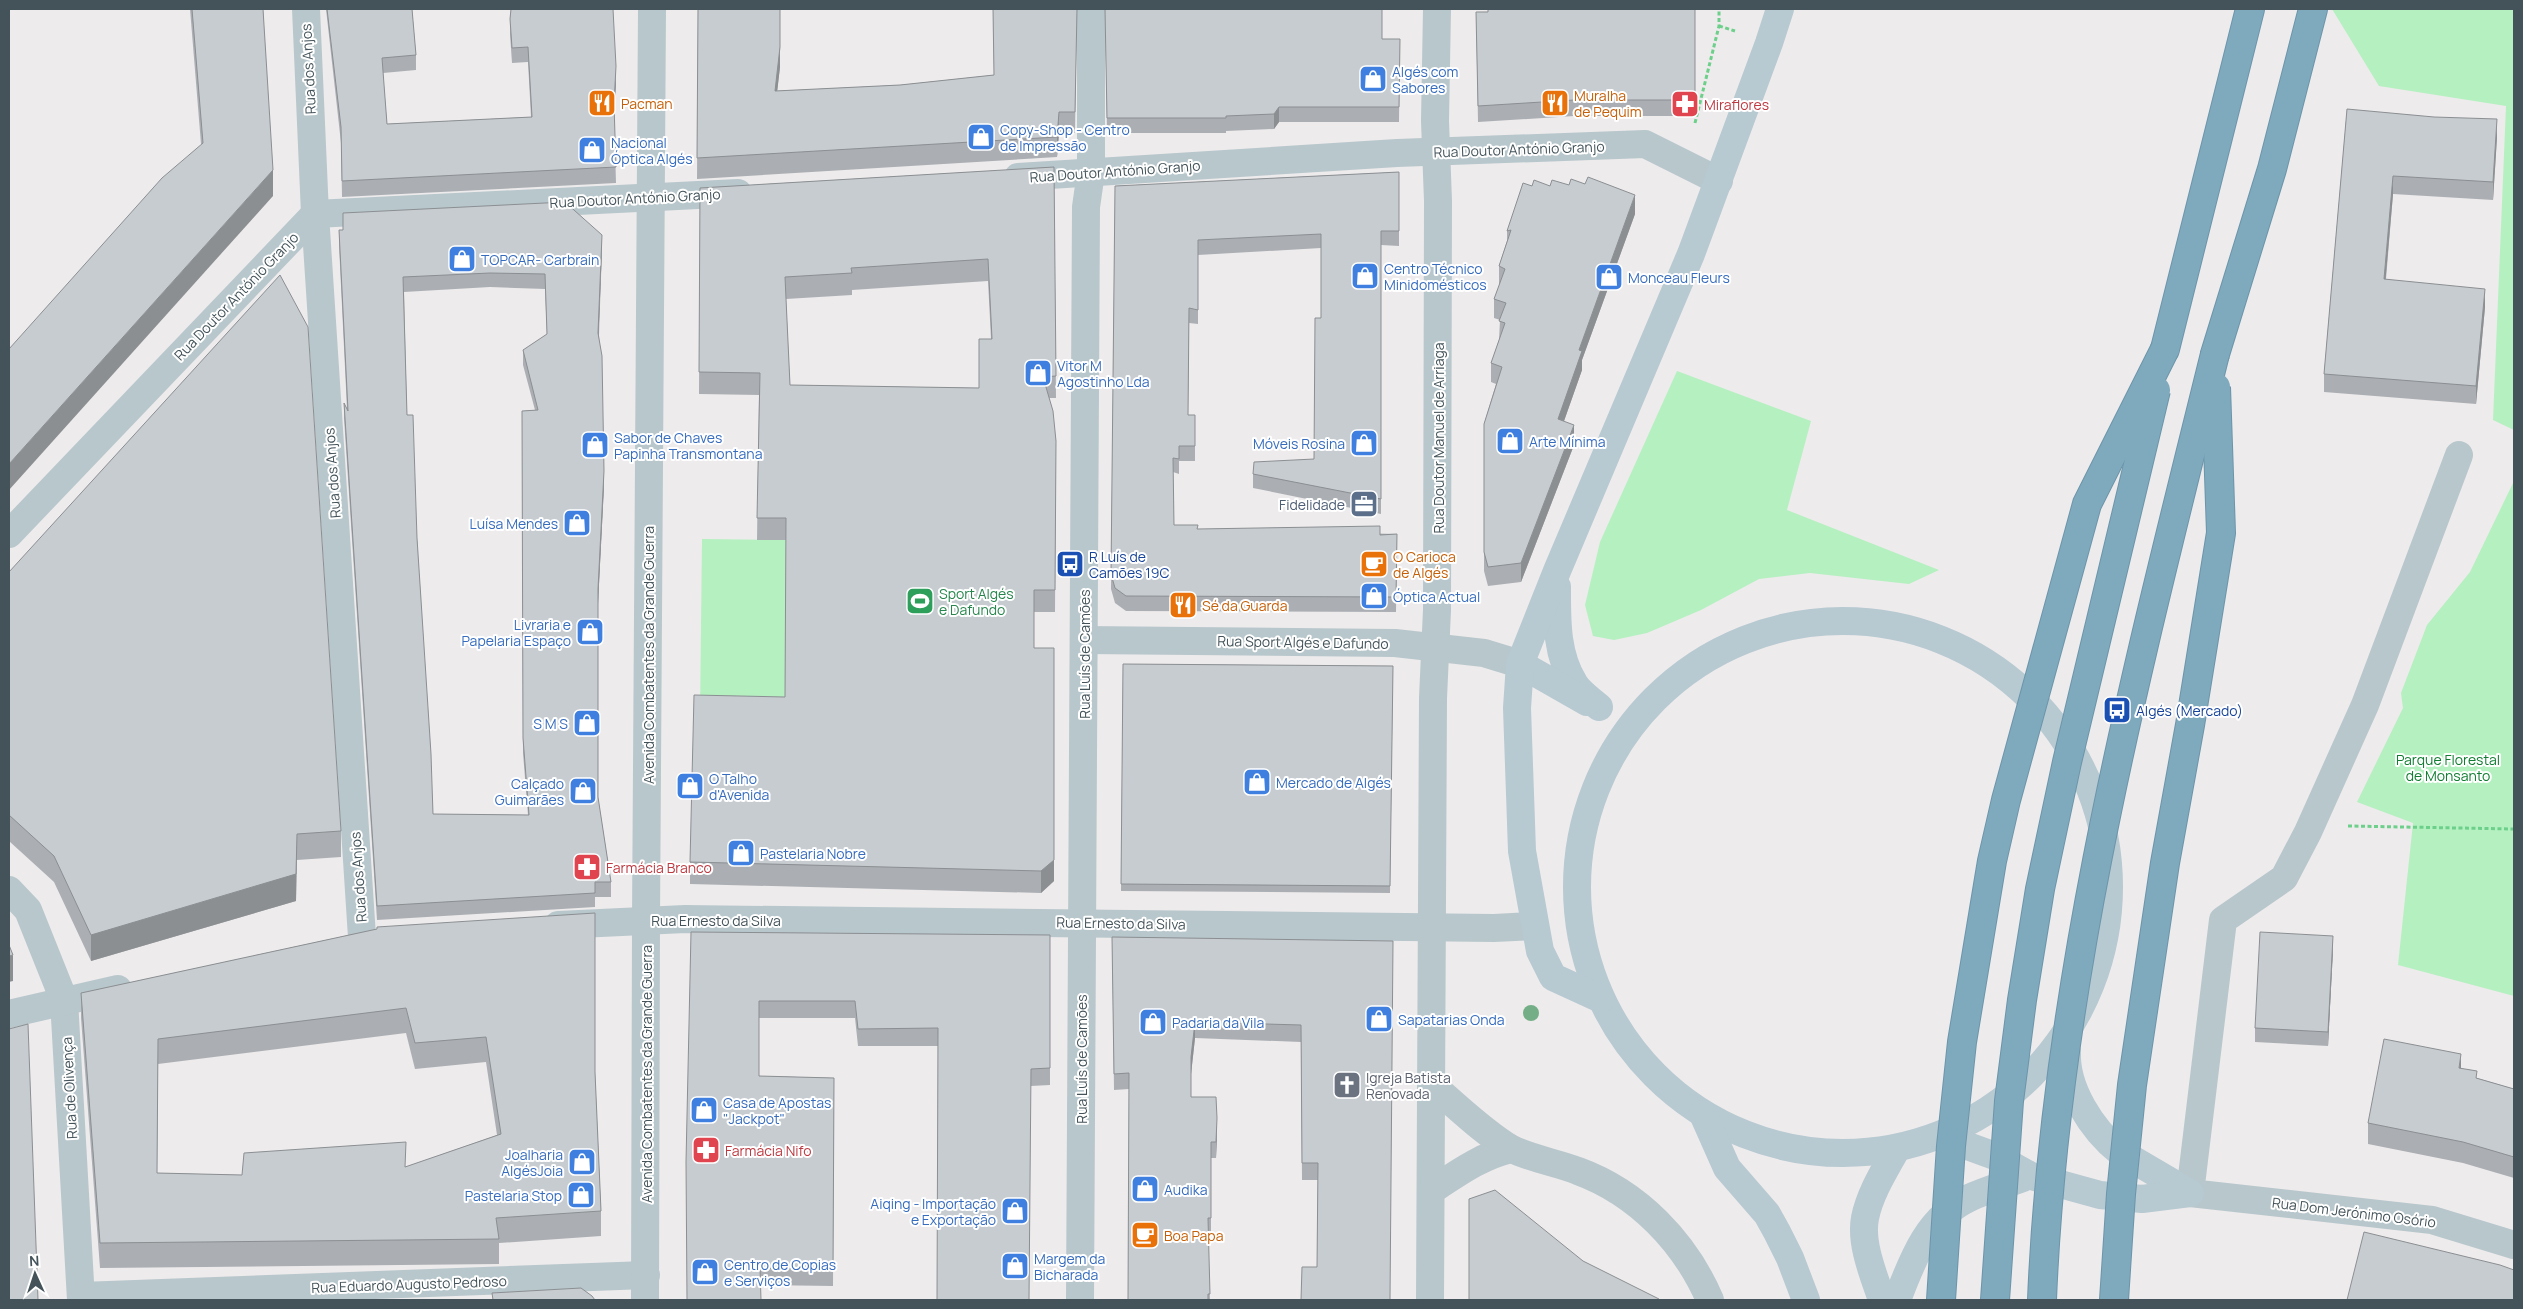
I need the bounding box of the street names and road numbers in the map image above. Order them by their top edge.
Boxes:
street label: Rua dos Anjos [296,23,320,115]
street label: Rua Doutor António Granjo [1433,137,1605,161]
street label: Rua Doutor António Granjo [1029,156,1201,186]
street label: Rua Doutor António Granjo [549,184,721,212]
street label: Rua Doutor António Granjo [170,228,302,364]
street label: Rua Doutor Manuel de Arriaga [1429,343,1448,533]
street label: Rua dos Anjos [319,427,345,519]
street label: Avenida Combatentes da Grande Guerra [639,526,658,784]
street label: Rua Luís de Camões [1075,589,1094,719]
street label: Rua Sport Algés e Dafundo [1217,631,1389,653]
street label: Rua dos Anjos [345,831,371,923]
street label: Rua Ernesto da Silva [651,911,781,930]
street label: Rua Ernesto da Silva [1056,912,1186,934]
street label: Avenida Combatentes da Grande Guerra [637,945,656,1203]
street label: Rua Luís de Camões [1072,994,1091,1124]
street label: Rua de Olivença [57,1036,81,1140]
street label: Rua Dom Jerónimo Osório [2271,1193,2437,1231]
street label: Rua Eduardo Augusto Pedroso [311,1271,507,1297]

